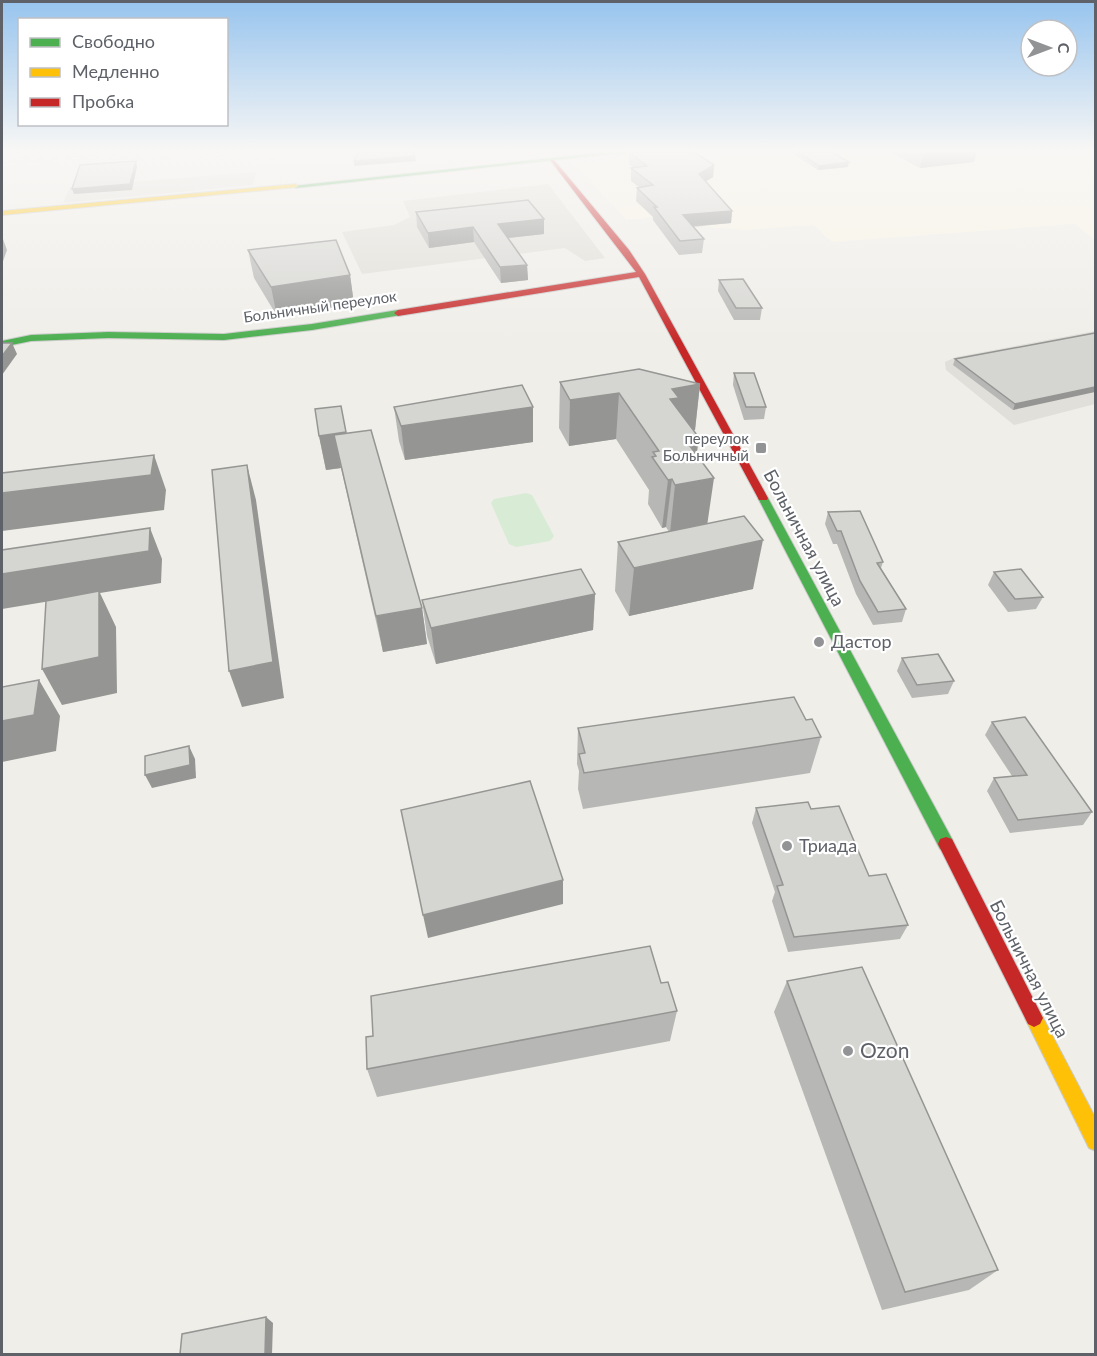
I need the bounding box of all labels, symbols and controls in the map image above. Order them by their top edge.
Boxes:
legend [18,18,228,126]
north arrow [1019,18,1079,78]
text: Свободно [72,30,155,52]
text: С [1055,43,1074,54]
text: Медленно [72,60,160,82]
text: Пробка [72,90,134,112]
street label: Больничный переулок [242,286,398,326]
place label: переулок Больничный [663,429,749,464]
marker: переулок Больничный [754,441,768,455]
street label: Больничная улица [760,465,850,610]
place label: Дастор [831,630,892,652]
marker: Дастор [812,635,826,649]
place label: Триада [799,834,857,856]
marker: Триада [780,839,794,853]
street label: Больничная улица [986,896,1074,1041]
place label: Ozon [860,1037,910,1062]
marker: Ozon [841,1044,855,1058]

